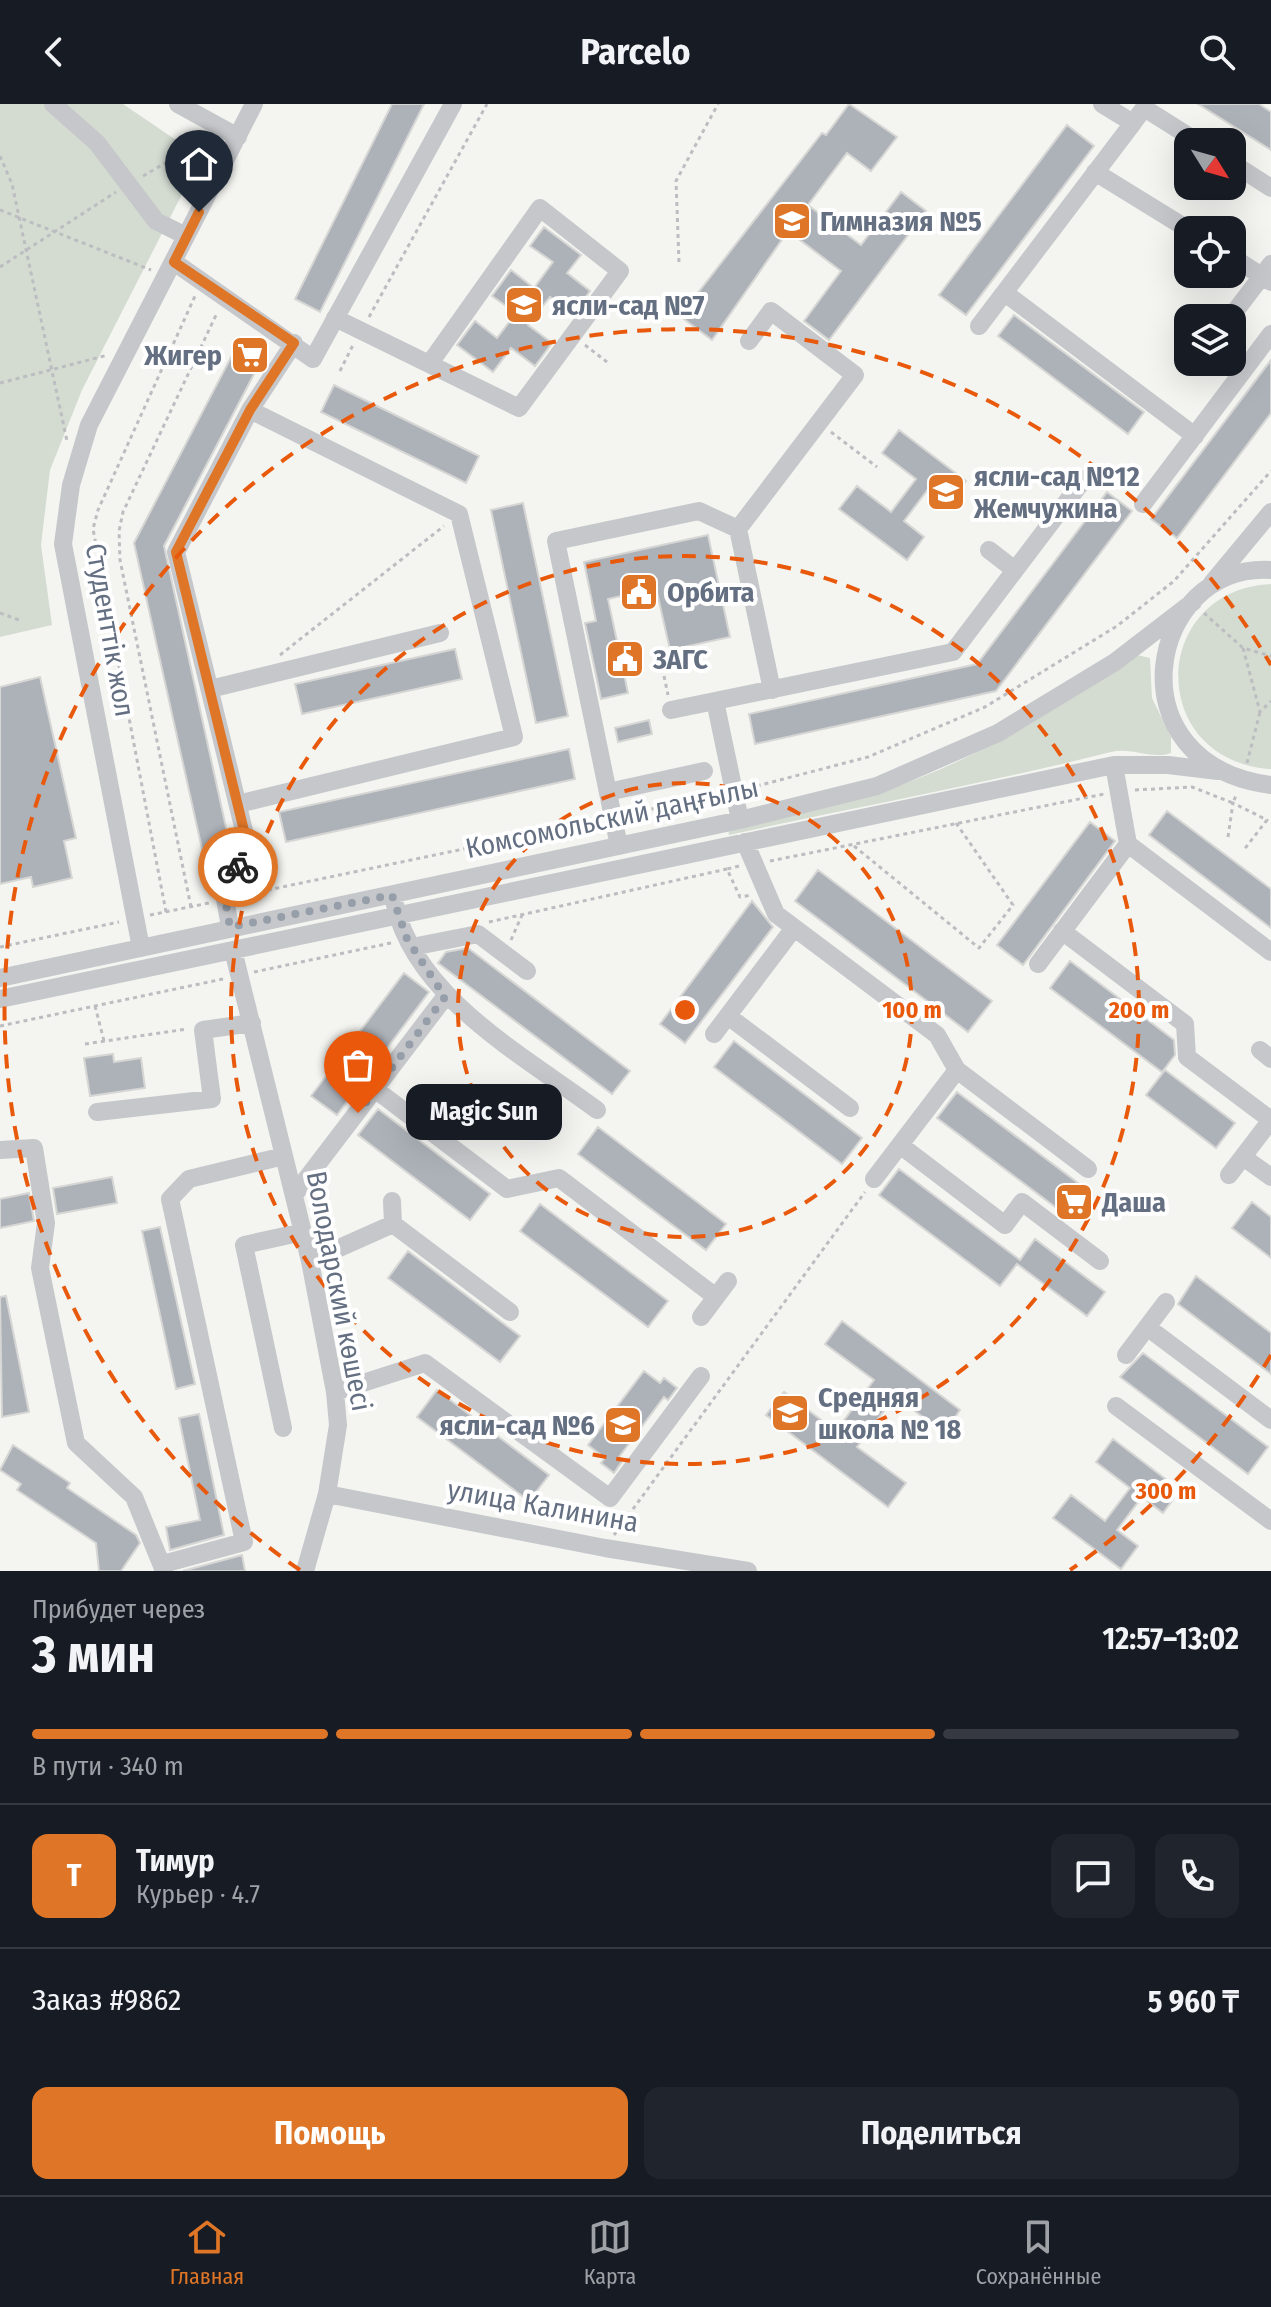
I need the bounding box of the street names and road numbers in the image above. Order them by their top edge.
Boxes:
street label: Студенттік жол [79,541,141,719]
street label: Комсомольский даңғылы [463,771,761,865]
street label: Володарский көшесі [300,1168,378,1414]
street label: улица Калинина [445,1473,641,1539]

